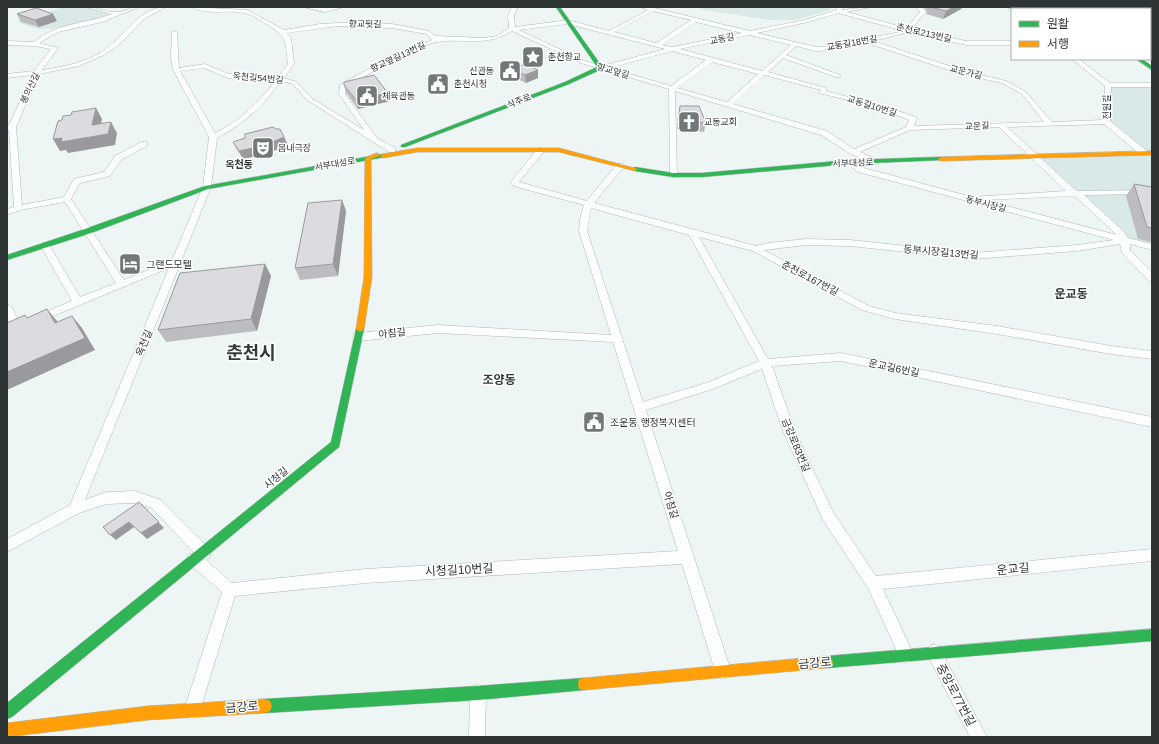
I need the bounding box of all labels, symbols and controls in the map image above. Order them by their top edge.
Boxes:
legend [1011,8,1151,60]
text: 원활 [1047,17,1069,31]
street label: 향교뒷길 [348,19,382,29]
street label: 춘천로213번길 [895,21,953,44]
street label: 교동길 [709,32,735,46]
street label: 교동길18번길 [826,34,878,52]
text: 서행 [1047,37,1069,51]
street label: 향교옆길13번길 [369,40,427,74]
place icon: 춘천향교 [520,44,546,70]
place label: 춘천향교 [548,51,581,62]
public building icon: 신관동 [497,58,523,84]
street label: 향교앞길 [596,62,630,80]
street label: 교운가길 [949,63,983,81]
place label: 신관동 [469,66,494,76]
street label: 옥천길54번길 [232,70,284,85]
street label: 봉의산길 [18,71,42,105]
public building icon: 춘천시청 [425,71,451,97]
place label: 춘천시청 [454,78,487,89]
public building icon: 체육관동 [354,83,380,109]
place label: 체육관동 [382,91,415,101]
street label: 삭주로 [506,92,532,110]
street label: 교동길10번길 [846,94,898,118]
street label: 전원길 [1102,95,1112,119]
church icon: 교동교회 [676,109,702,135]
place label: 교동교회 [704,117,737,127]
street label: 교운길 [964,121,990,131]
theatre icon: 봄내극장 [250,135,276,161]
place label: 봄내극장 [278,143,311,153]
street label: 서부대성로 [314,155,356,173]
street label: 서부대성로 [832,157,874,169]
district label: 옥천동 [225,158,253,170]
street label: 동부시장길 [965,194,1007,214]
street label: 동부시장길13번길 [903,243,979,261]
hotel icon: 그랜드모텔 [117,251,143,277]
street label: 춘천로167번길 [780,258,840,298]
place label: 그랜드모텔 [146,259,192,270]
district label: 운교동 [1054,287,1088,301]
street label: 아침길 [378,326,406,340]
street label: 옥천길 [134,328,154,358]
district label: 춘천시 [226,343,276,363]
street label: 운교길6번길 [868,357,920,379]
district label: 조양동 [482,373,516,387]
public building icon: 조운동 행정복지센터 [581,409,607,435]
place label: 조운동 행정복지센터 [610,417,696,428]
street label: 금강로83번길 [780,417,812,473]
street label: 시청길 [262,465,290,491]
street label: 아침길 [662,490,680,520]
street label: 운교길 [996,560,1030,578]
street label: 시청길10번길 [424,561,494,579]
street label: 금강로 [798,655,832,671]
street label: 중앙로77번길 [934,661,978,729]
street label: 금강로 [225,699,259,715]

